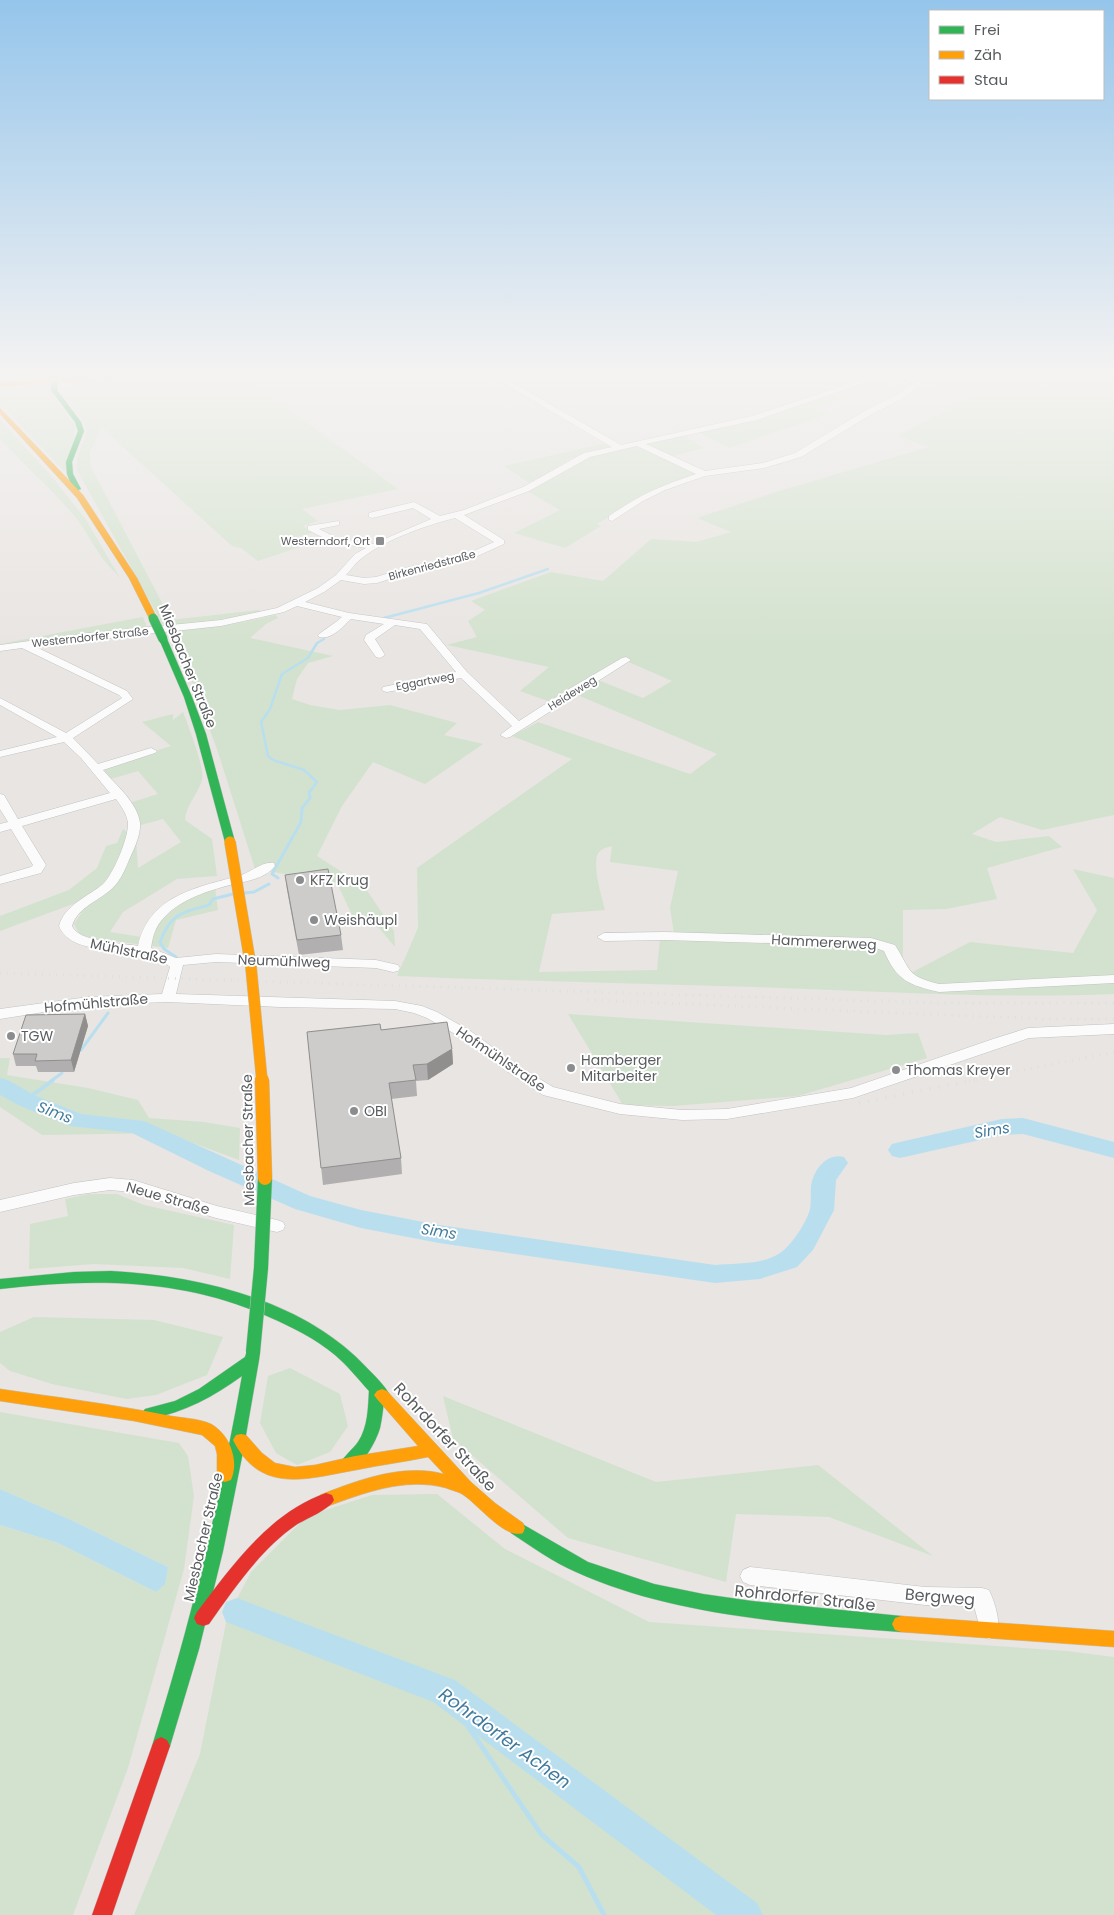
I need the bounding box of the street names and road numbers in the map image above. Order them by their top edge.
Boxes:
street label: Birkenriedstraße [387,546,478,584]
street label: Miesbacher Straße [154,601,222,731]
street label: Westerndorfer Straße [31,623,150,651]
street label: Eggartweg [394,667,456,695]
street label: Heideweg [545,672,599,714]
street label: Hammererweg [771,929,877,955]
street label: Mühlstraße [88,933,170,969]
street label: Neumühlweg [237,949,331,973]
street label: Hofmühlstraße [43,988,149,1018]
street label: Hofmühlstraße [452,1022,550,1097]
street label: Miesbacher Straße [237,1074,259,1206]
street label: Neue Straße [124,1177,212,1220]
street label: Rohrdorfer Straße [388,1377,502,1497]
street label: Miesbacher Straße [178,1470,228,1603]
street label: Rohrdorfer Straße [733,1579,877,1617]
street label: Bergweg [904,1582,976,1612]

